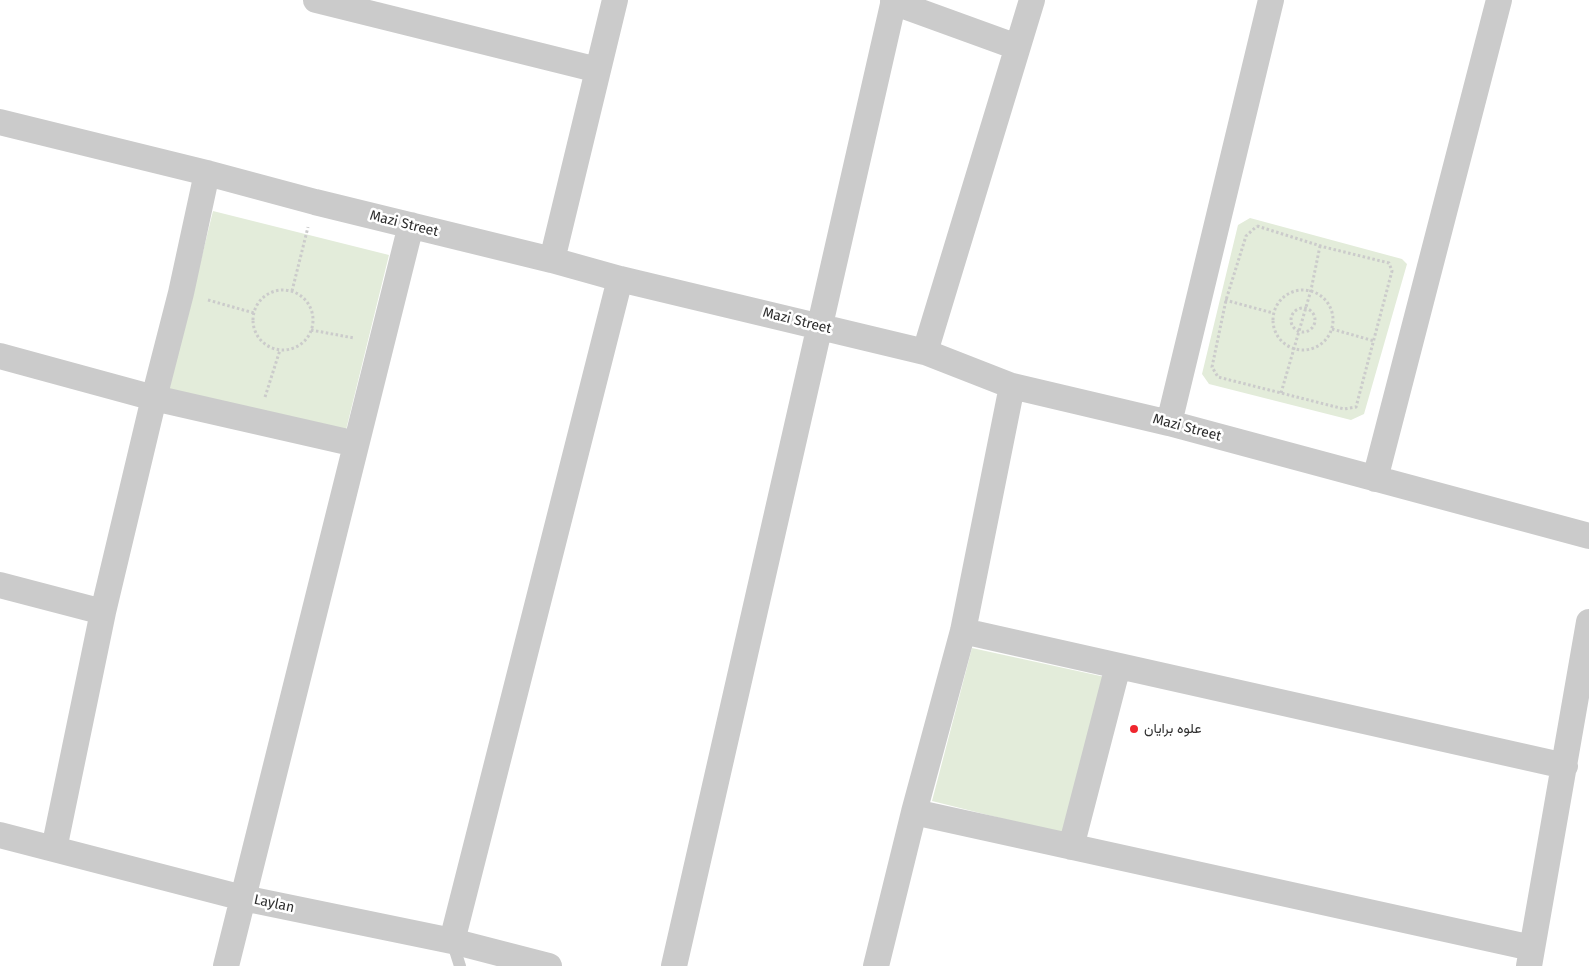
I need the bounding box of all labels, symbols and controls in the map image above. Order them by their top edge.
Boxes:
street label: Mazi Street [368,207,440,241]
street label: Mazi Street [761,304,833,338]
street label: Mazi Street [1151,411,1223,445]
place label: علوه برايان [1144,721,1202,737]
marker: علوه برايان [1128,723,1140,735]
street label: Laylan [252,892,296,916]

